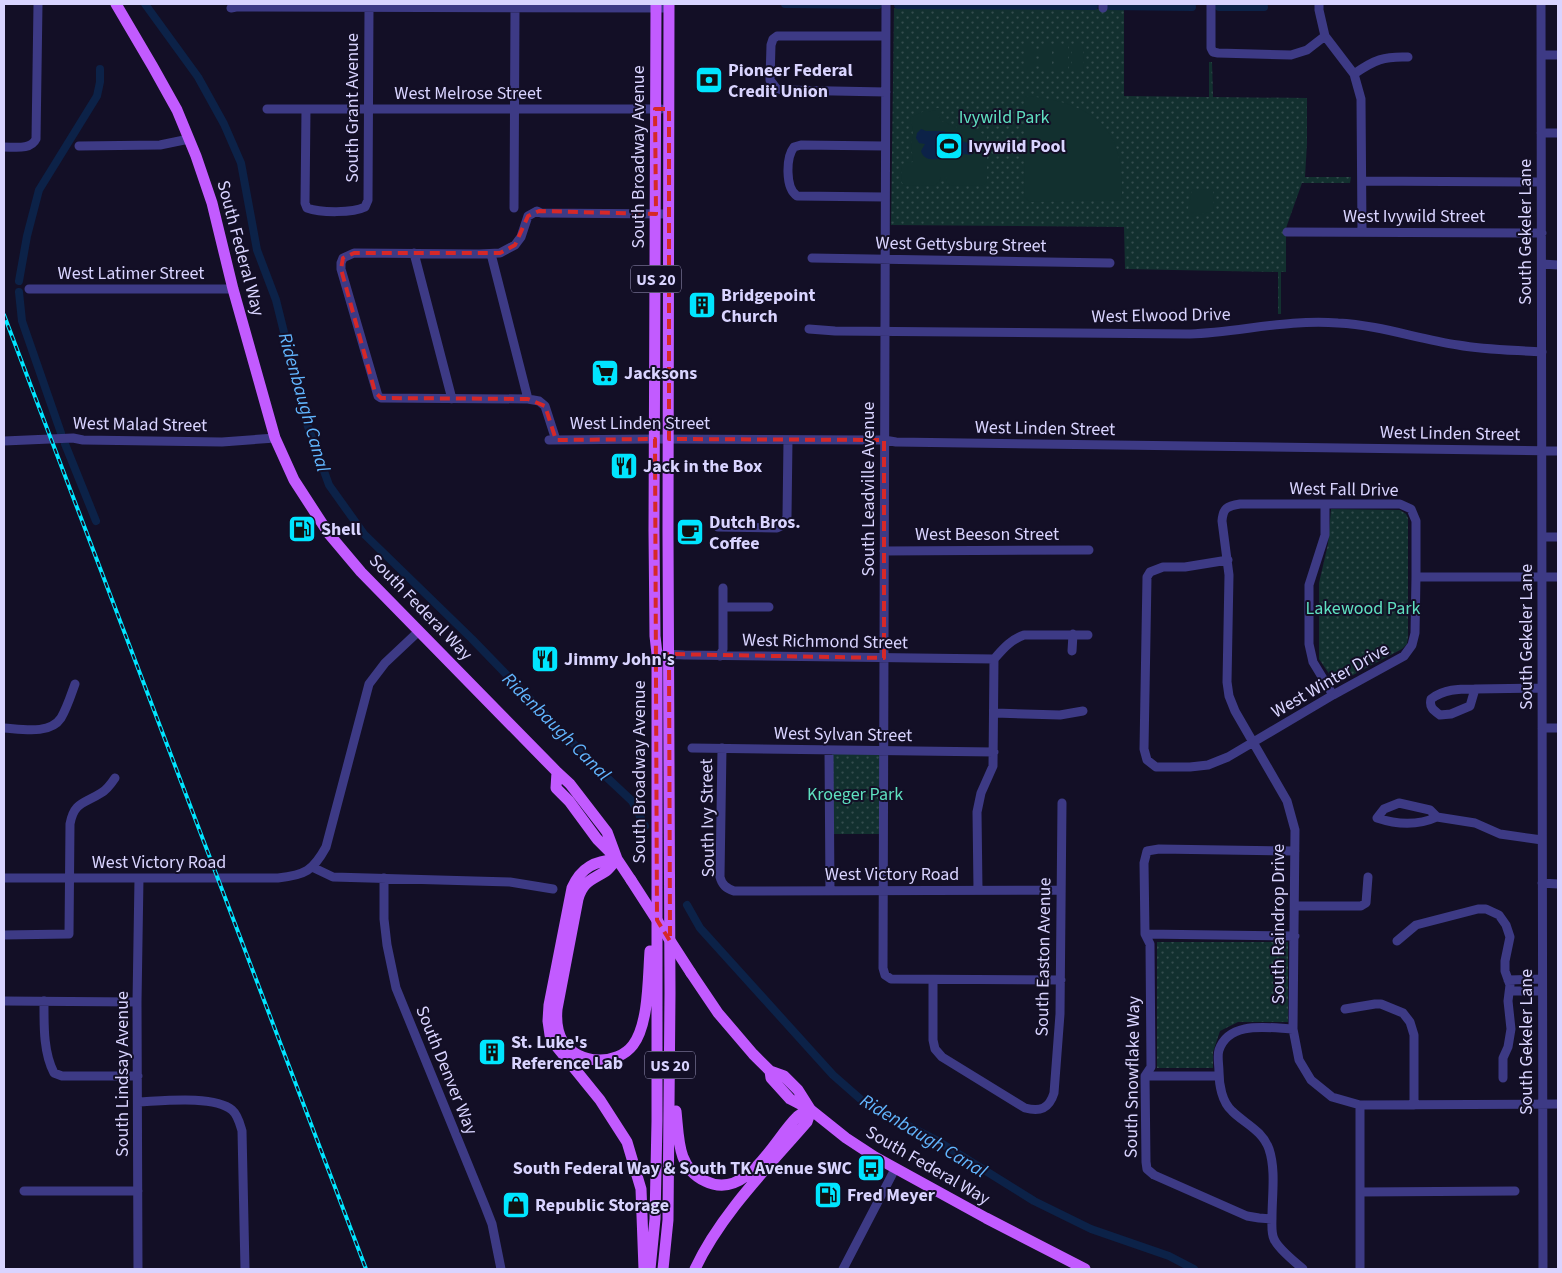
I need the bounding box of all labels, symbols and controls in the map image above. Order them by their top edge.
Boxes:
street label: South Grant Avenue [340,33,365,183]
place label: Pioneer Federal Credit Union [728,58,853,104]
street label: South Broadway Avenue [626,65,651,249]
bank icon: Pioneer Federal Credit Union [694,65,724,95]
street label: West Melrose Street [394,81,542,106]
park label: Ivywild Park [959,105,1049,130]
sports icon: Ivywild Pool [934,131,964,161]
place label: Ivywild Pool [968,134,1066,159]
street label: South Gekeler Lane [1513,159,1538,305]
street label: South Federal Way [210,177,271,319]
street label: West Ivywild Street [1343,204,1485,229]
street label: West Gettysburg Street [875,231,1047,258]
street label: West Latimer Street [58,261,204,286]
road number: US 20 [631,266,681,292]
place label: Bridgepoint Church [721,283,816,329]
building icon: Bridgepoint Church [687,290,717,320]
street label: West Elwood Drive [1091,302,1231,329]
water label: Ridenbaugh Canal [271,330,336,476]
supermarket icon: Jacksons [590,358,620,388]
place label: Jacksons [624,361,697,386]
street label: South Leadville Avenue [856,401,881,576]
street label: West Malad Street [73,411,207,438]
street label: West Linden Street [570,411,710,436]
street label: West Linden Street [975,415,1115,442]
street label: West Linden Street [1380,420,1520,447]
restaurant icon: Jack in the Box [609,451,639,481]
place label: Jack in the Box [643,454,762,479]
street label: West Fall Drive [1289,476,1399,503]
place label: Dutch Bros. Coffee [709,510,801,556]
fuel station icon: Shell [287,514,317,544]
place label: Shell [321,517,361,542]
cafe icon: Dutch Bros. Coffee [675,517,705,547]
street label: West Beeson Street [915,522,1059,547]
street label: South Federal Way [363,548,479,667]
street label: South Gekeler Lane [1514,564,1539,710]
park label: Lakewood Park [1305,596,1421,621]
street label: West Richmond Street [742,628,908,655]
street label: West Winter Drive [1267,637,1394,724]
restaurant icon: Jimmy John's [530,644,560,674]
place label: Jimmy John's [564,647,675,672]
water label: Ridenbaugh Canal [496,667,617,788]
street label: South Broadway Avenue [627,680,652,864]
street label: West Sylvan Street [774,721,912,748]
street label: South Ivy Street [694,758,721,878]
park label: Kroeger Park [807,782,903,807]
street label: South Raindrop Drive [1266,844,1291,1004]
street label: West Victory Road [92,850,226,875]
street label: West Victory Road [825,862,959,887]
street label: South Easton Avenue [1030,877,1057,1037]
street label: South Gekeler Lane [1514,969,1539,1115]
street label: South Lindsay Avenue [110,991,135,1157]
street label: South Snowflake Way [1119,995,1146,1158]
street label: South Denver Way [409,1002,484,1139]
place label: St. Luke's Reference Lab [511,1030,623,1076]
building icon: St. Luke's Reference Lab [477,1037,507,1067]
road number: US 20 [645,1052,695,1078]
water label: Ridenbaugh Canal [855,1088,992,1185]
street label: South Federal Way [861,1120,995,1211]
bus stop icon: South Federal Way & South TK Avenue SWC [856,1153,886,1183]
place label: South Federal Way & South TK Avenue SWC [513,1156,853,1181]
fuel station icon: Fred Meyer [813,1180,843,1210]
place label: Fred Meyer [847,1183,936,1208]
shop icon: Republic Storage [501,1190,531,1220]
place label: Republic Storage [535,1193,669,1218]

